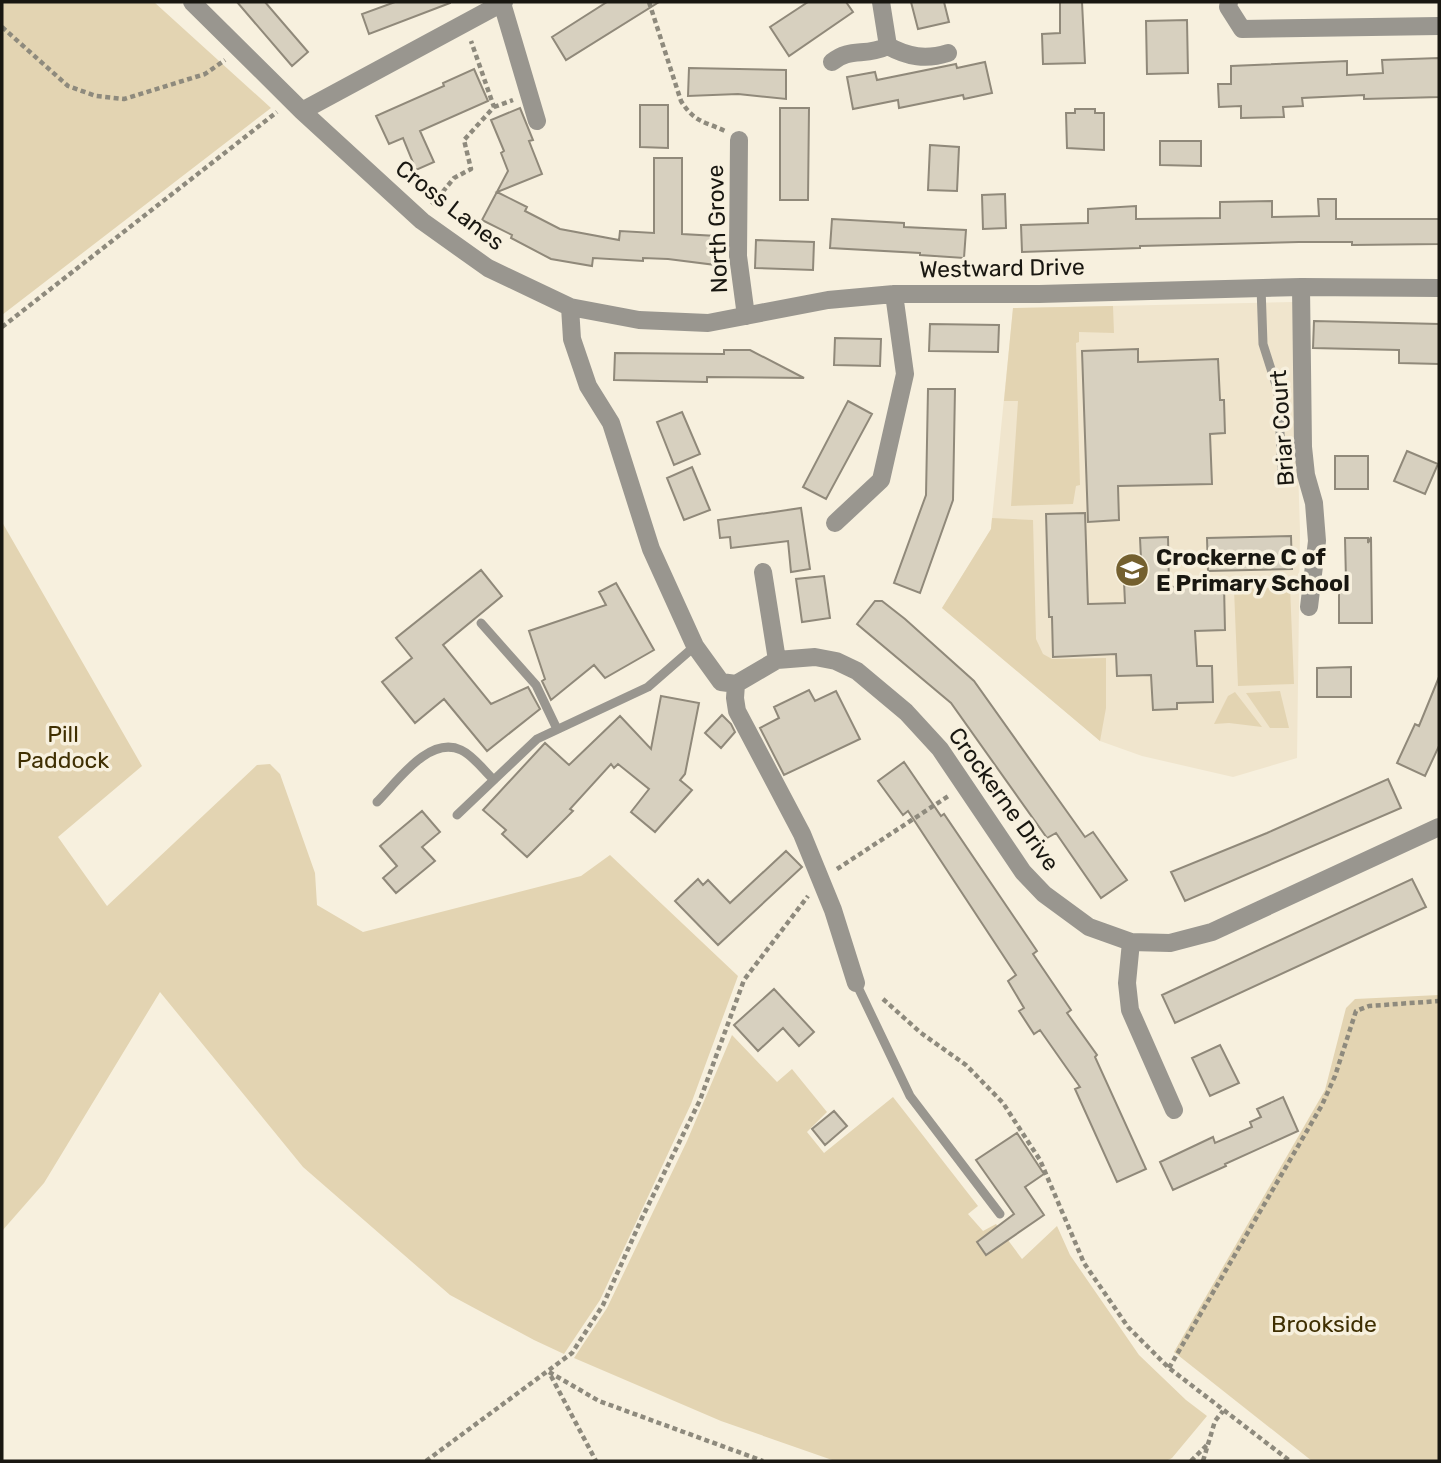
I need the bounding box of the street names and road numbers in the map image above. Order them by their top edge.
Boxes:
street label: Cross Lanes [390,154,510,256]
street label: North Grove [701,164,733,294]
street label: Westward Drive [919,253,1085,283]
street label: Briar Court [1264,369,1300,487]
street label: Crockerne Drive [943,722,1065,876]

